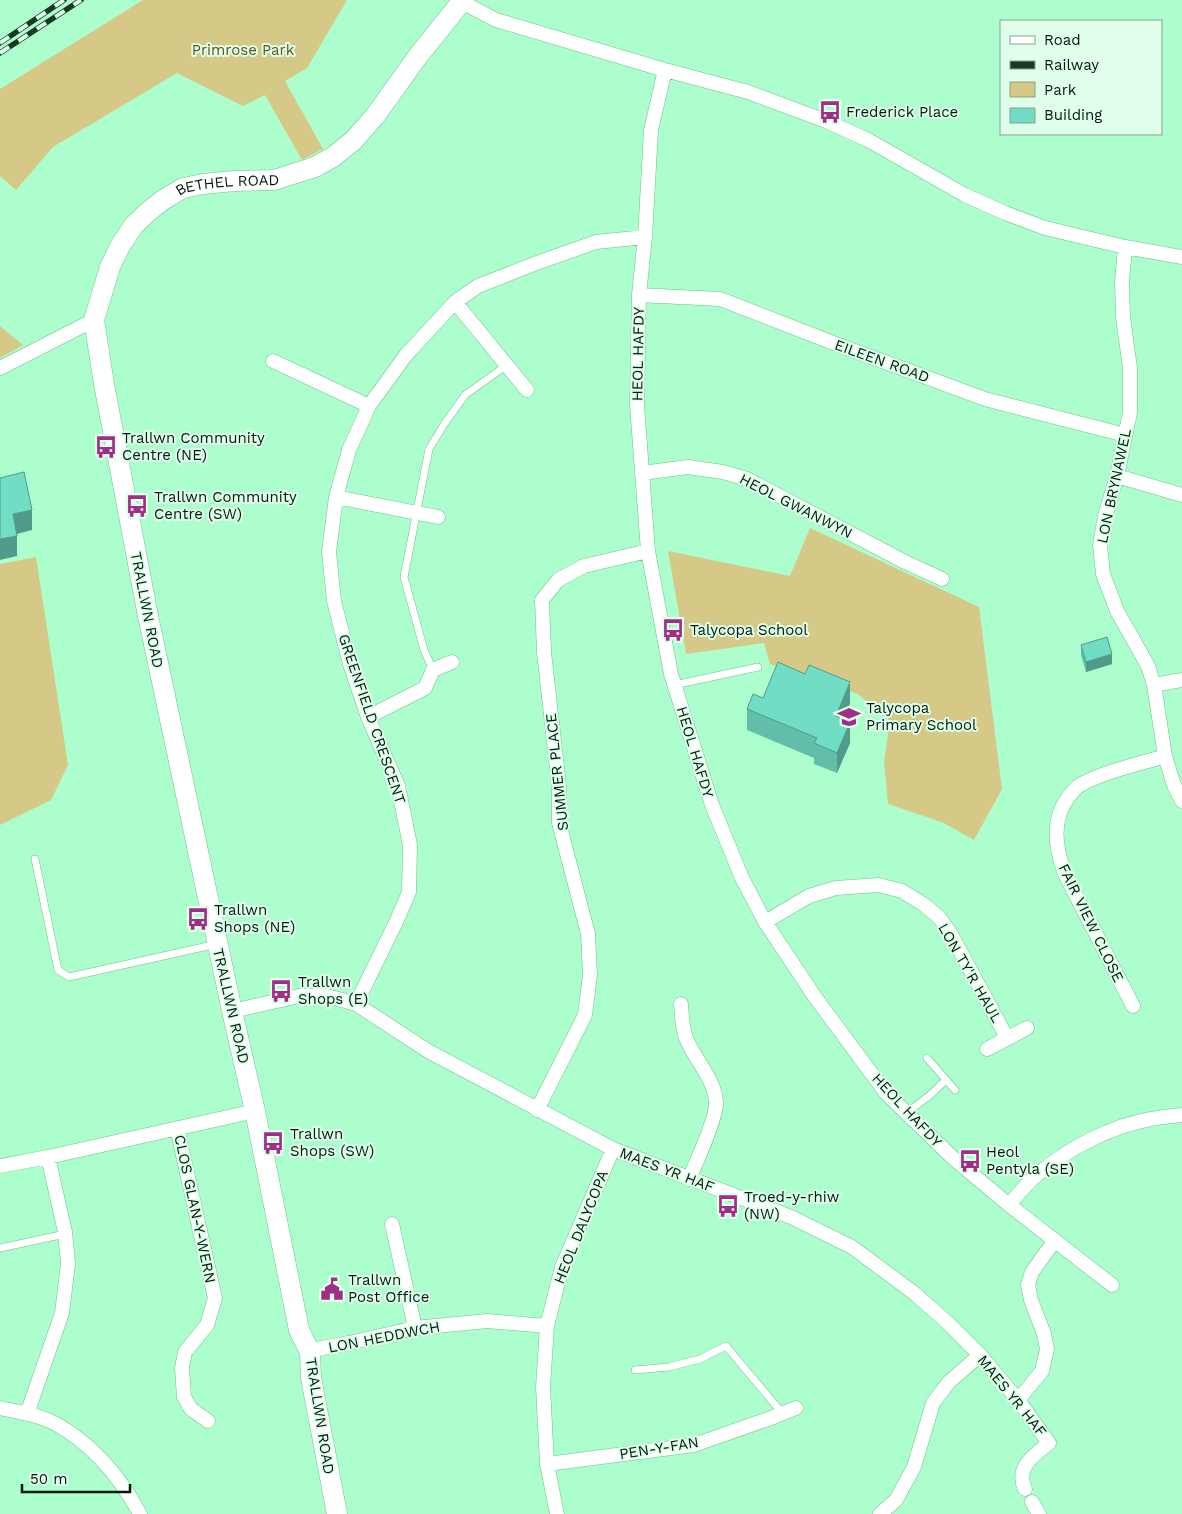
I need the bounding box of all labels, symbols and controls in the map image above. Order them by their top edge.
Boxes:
legend [1000,20,1162,135]
text: Road [1044,31,1081,49]
park label: Primrose Park [192,41,295,59]
text: Railway [1044,56,1099,74]
text: Park [1044,81,1077,99]
bus stop icon: Frederick Place [817,99,843,125]
place label: Frederick Place [846,103,958,121]
text: Building [1044,106,1102,124]
street label: BETHEL ROAD [172,171,279,200]
street label: HEOL HAFDY [628,306,648,401]
street label: EILEEN ROAD [832,335,932,387]
street label: LON BRYNAWEL [1093,427,1135,545]
place label: Trallwn Community Centre (NE) [122,429,265,464]
bus stop icon: Trallwn Community Centre (NE) [93,434,119,460]
street label: HEOL GWANWYN [736,470,856,542]
place label: Trallwn Community Centre (SW) [154,488,297,523]
bus stop icon: Trallwn Community Centre (SW) [124,493,150,519]
street label: TRALLWN ROAD [127,550,167,670]
bus stop icon: Talycopa School [660,617,686,643]
place label: Talycopa School [690,621,808,639]
street label: GREENFIELD CRESCENT [334,632,410,806]
place label: Talycopa Primary School [866,699,977,734]
street label: HEOL HAFDY [673,704,718,800]
school or university icon: Talycopa Primary School [836,704,862,730]
street label: SUMMER PLACE [542,712,572,832]
street label: FAIR VIEW CLOSE [1055,861,1127,985]
place label: Trallwn Shops (NE) [214,901,295,936]
bus stop icon: Trallwn Shops (NE) [185,906,211,932]
street label: LON TY'R HAUL [934,920,1006,1026]
street label: TRALLWN ROAD [209,947,253,1065]
place label: Trallwn Shops (E) [298,973,368,1008]
bus stop icon: Trallwn Shops (E) [268,978,294,1004]
street label: HEOL HAFDY [868,1069,946,1151]
place label: Trallwn Shops (SW) [290,1125,374,1160]
bus stop icon: Trallwn Shops (SW) [260,1130,286,1156]
street label: CLOS GLAN-Y-WERN [170,1133,220,1285]
place label: Heol Pentyla (SE) [986,1143,1074,1178]
street label: MAES YR HAF [617,1144,717,1196]
bus stop icon: Heol Pentyla (SE) [957,1148,983,1174]
street label: HEOL DALYCOPA [550,1167,612,1286]
place label: Troed-y-rhiw (NW) [744,1188,840,1223]
bus stop icon: Troed-y-rhiw (NW) [715,1193,741,1219]
place label: Trallwn Post Office [348,1271,429,1306]
public building icon: Trallwn Post Office [319,1276,345,1302]
street label: LON HEDDWCH [326,1317,442,1357]
street label: MAES YR HAF [974,1352,1050,1440]
street label: TRALLWN ROAD [302,1356,338,1476]
street label: PEN-Y-FAN [618,1433,700,1463]
scale bar [22,1462,130,1494]
text: 50 m [30,1470,67,1488]

